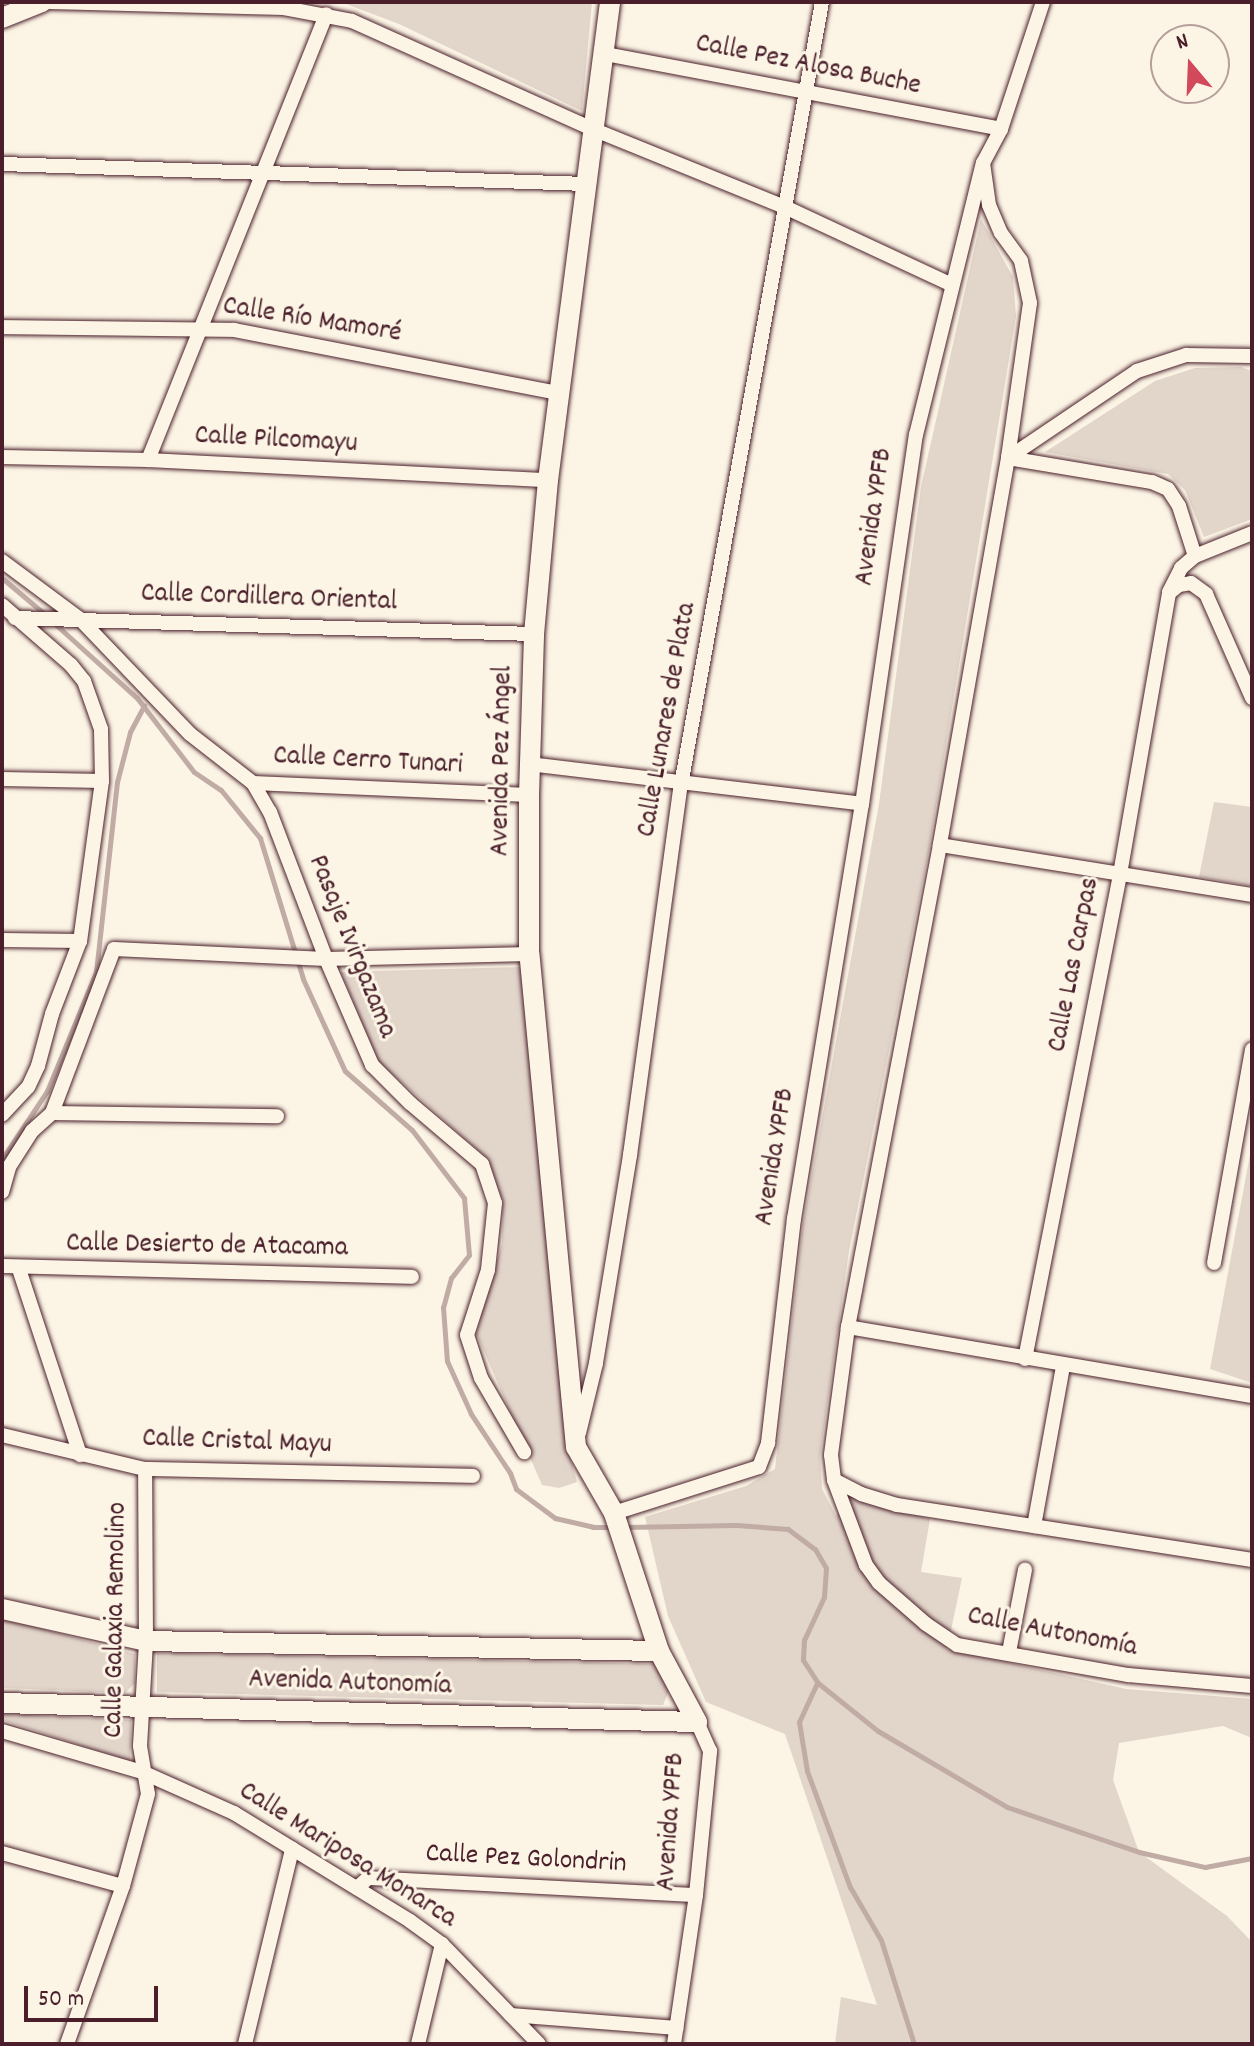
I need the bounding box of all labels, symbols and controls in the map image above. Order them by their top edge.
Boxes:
north arrow [1150,24,1230,104]
text: N [1172,26,1193,59]
street label: Calle Pez Alosa Buche [693,28,923,104]
street label: Calle Río Mamoré [220,290,404,352]
street label: Calle Pilcomayu [194,420,358,462]
street label: Avenida YPFB [849,446,901,588]
street label: Calle Cordillera Oriental [140,578,398,620]
street label: Calle Lunares de Plata [631,600,705,840]
street label: Avenida Pez Ángel [485,665,521,857]
street label: Calle Cerro Tunari [272,740,464,784]
street label: Pasaje Ivirgazama [299,851,403,1043]
street label: Calle Las Carpas [1042,875,1108,1055]
street label: Avenida YPFB [749,1086,803,1228]
street label: Calle Desierto de Atacama [66,1228,348,1266]
street label: Calle Cristal Mayu [142,1423,332,1463]
street label: Calle Galaxia Remolino [98,1502,136,1738]
street label: Calle Autonomía [964,1600,1140,1666]
street label: Avenida Autonomía [248,1664,452,1704]
street label: Avenida YPFB [650,1752,694,1892]
street label: Calle Mariposa Monarca [232,1775,462,1937]
street label: Calle Pez Golondrin [425,1838,627,1882]
scale bar [28,1970,162,2020]
text: 50 m [38,1983,84,2017]

